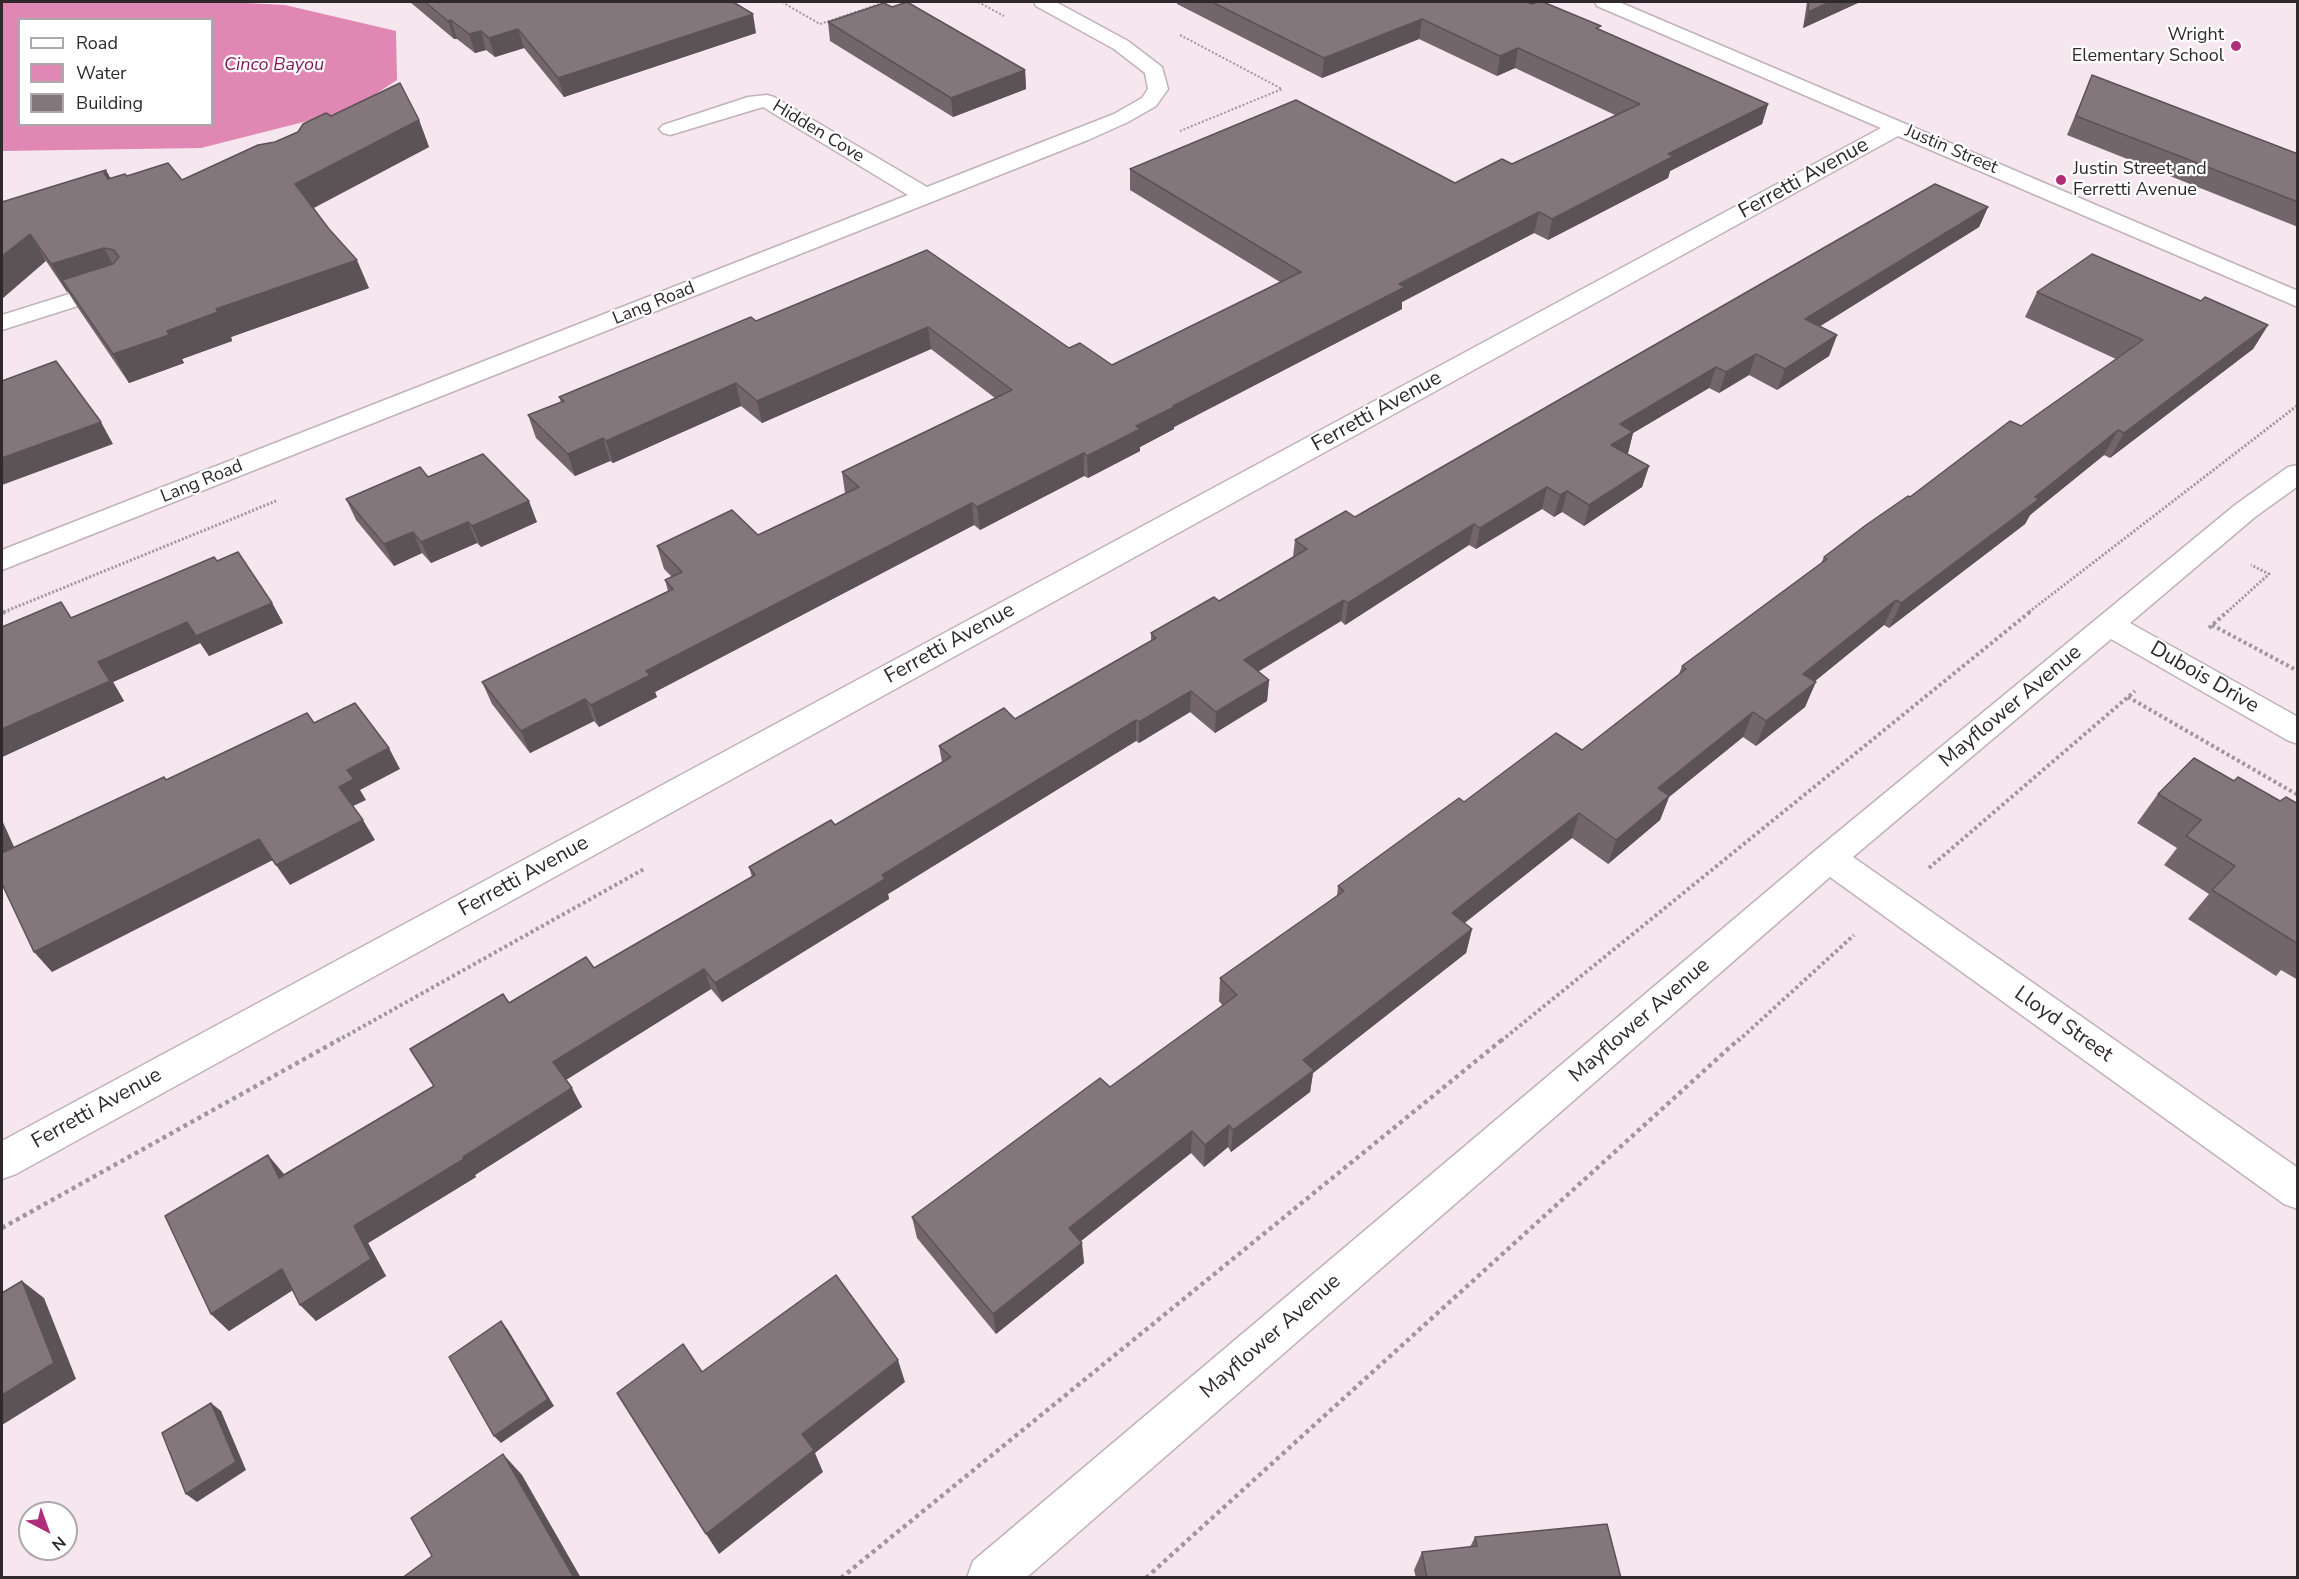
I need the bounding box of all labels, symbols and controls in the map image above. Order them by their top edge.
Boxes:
legend [18,18,213,126]
place label: Wright Elementary School [2072,25,2224,68]
text: Road [76,31,118,55]
marker: Wright Elementary School [2229,39,2243,53]
water label: Cinco Bayou [224,55,324,77]
text: Water [76,61,127,85]
text: Building [76,91,143,115]
street label: Hidden Cove [768,96,868,168]
street label: Justin Street [1901,121,2001,179]
street label: Ferretti Avenue [1735,133,1873,225]
place label: Justin Street and Ferretti Avenue [2073,159,2207,201]
marker: Justin Street and Ferretti Avenue [2054,173,2068,187]
street label: Lang Road [610,278,698,330]
street label: Ferretti Avenue [1308,366,1446,458]
street label: Lang Road [158,456,246,508]
street label: Ferretti Avenue [881,598,1019,690]
street label: Dubois Drive [2145,637,2263,719]
street label: Mayflower Avenue [1935,640,2087,774]
street label: Ferretti Avenue [455,831,593,923]
street label: Mayflower Avenue [1565,953,1715,1089]
street label: Lloyd Street [2009,982,2117,1068]
street label: Ferretti Avenue [28,1063,166,1155]
street label: Mayflower Avenue [1196,1269,1346,1405]
north arrow [18,1501,78,1561]
text: N [47,1531,70,1555]

